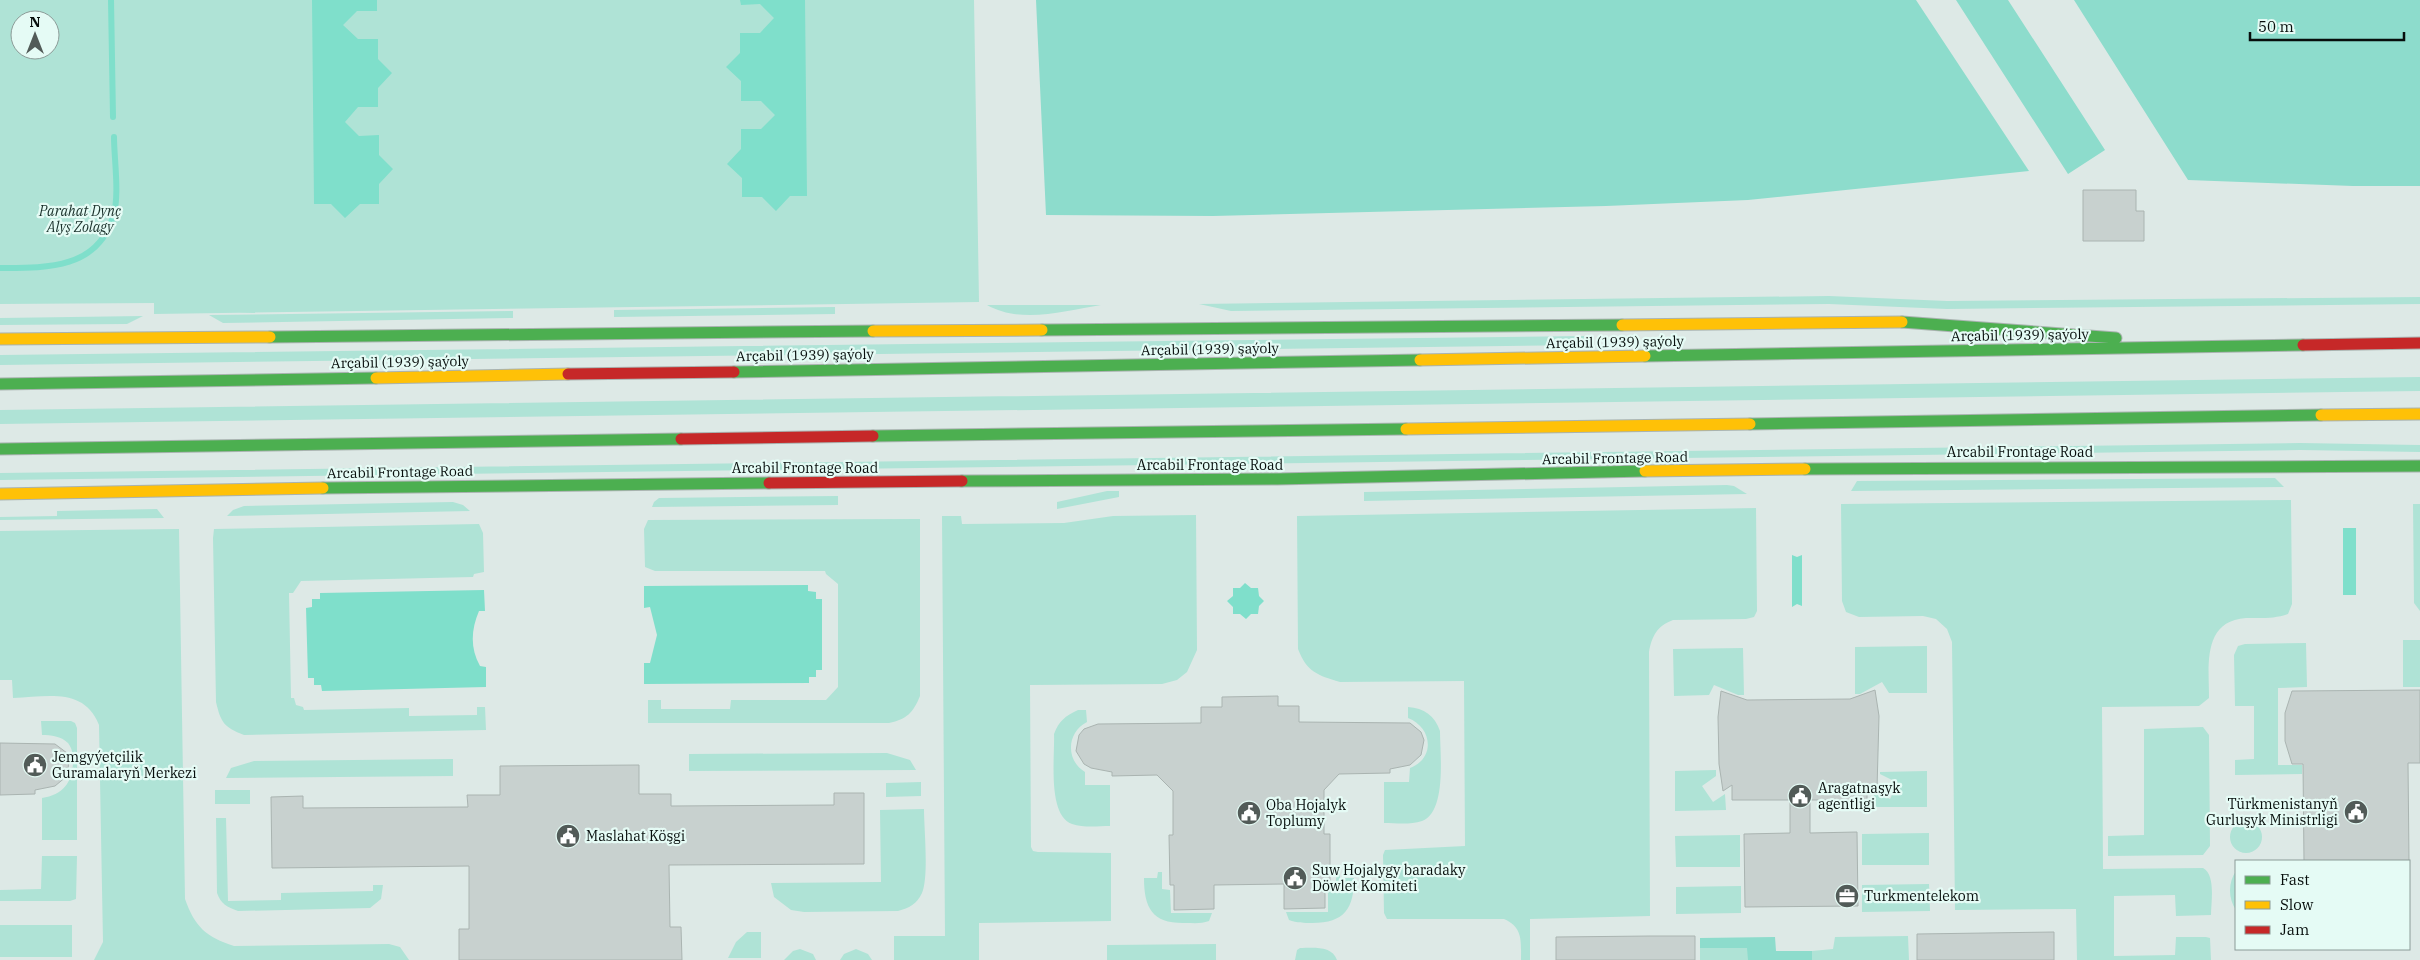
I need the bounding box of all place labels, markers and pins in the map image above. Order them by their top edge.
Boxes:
place label: Jemgyýetçilik Guramalaryň Merkezi [52,748,197,782]
public building icon: Jemgyýetçilik Guramalaryň Merkezi [22,752,48,778]
place label: Aragatnaşyk agentligi [1818,779,1901,813]
public building icon: Aragatnaşyk agentligi [1787,783,1813,809]
place label: Türkmenistanyň Gurluşyk Ministrligi [2206,795,2338,829]
place label: Oba Hojalyk Toplumy [1266,796,1347,830]
public building icon: Türkmenistanyň Gurluşyk Ministrligi [2343,799,2369,825]
public building icon: Oba Hojalyk Toplumy [1236,800,1262,826]
public building icon: Maslahat Köşgi [555,823,581,849]
place label: Maslahat Köşgi [586,827,685,845]
place label: Suw Hojalygy baradaky Döwlet Komiteti [1312,861,1466,895]
public building icon: Suw Hojalygy baradaky Döwlet Komiteti [1282,865,1308,891]
office icon: Turkmentelekom [1834,883,1860,909]
place label: Turkmentelekom [1864,887,1979,905]

